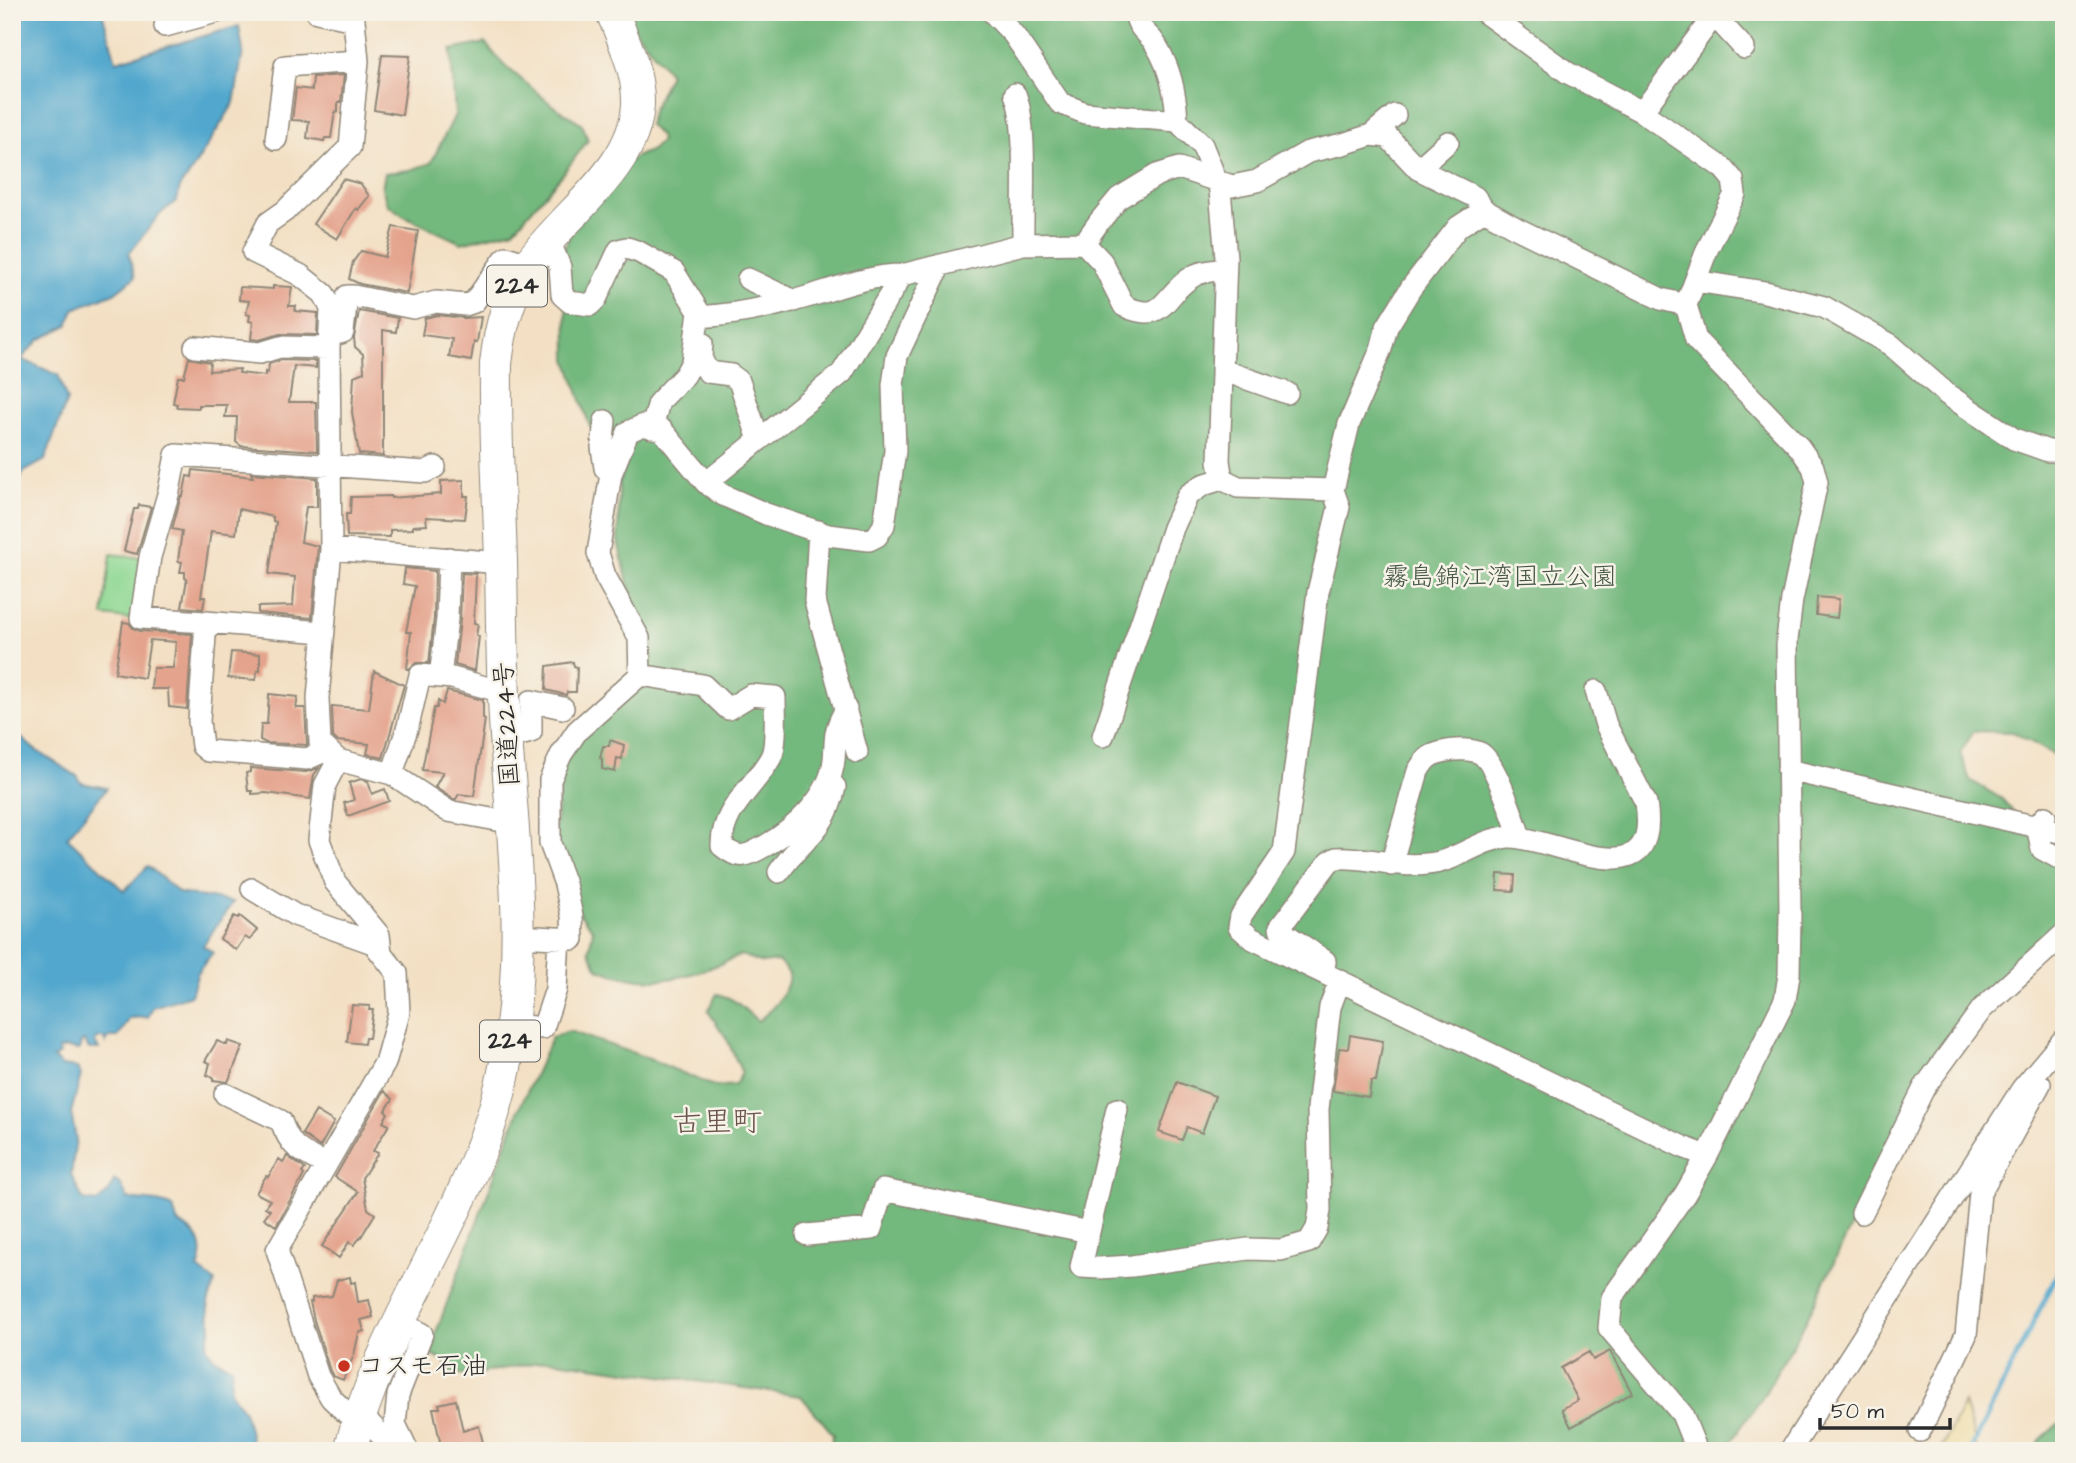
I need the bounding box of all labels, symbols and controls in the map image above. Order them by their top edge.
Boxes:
road number: 224 [487,265,547,306]
park label: 霧島錦江湾国立公園 [1383,559,1617,595]
street label: 国道224号 [486,660,528,788]
road number: 224 [480,1021,540,1062]
district label: 古里町 [672,1101,762,1143]
place label: コスモ石油 [358,1348,487,1384]
marker: コスモ石油 [336,1358,352,1374]
scale bar [1820,1386,1950,1430]
text: 50 m [1831,1397,1885,1426]

